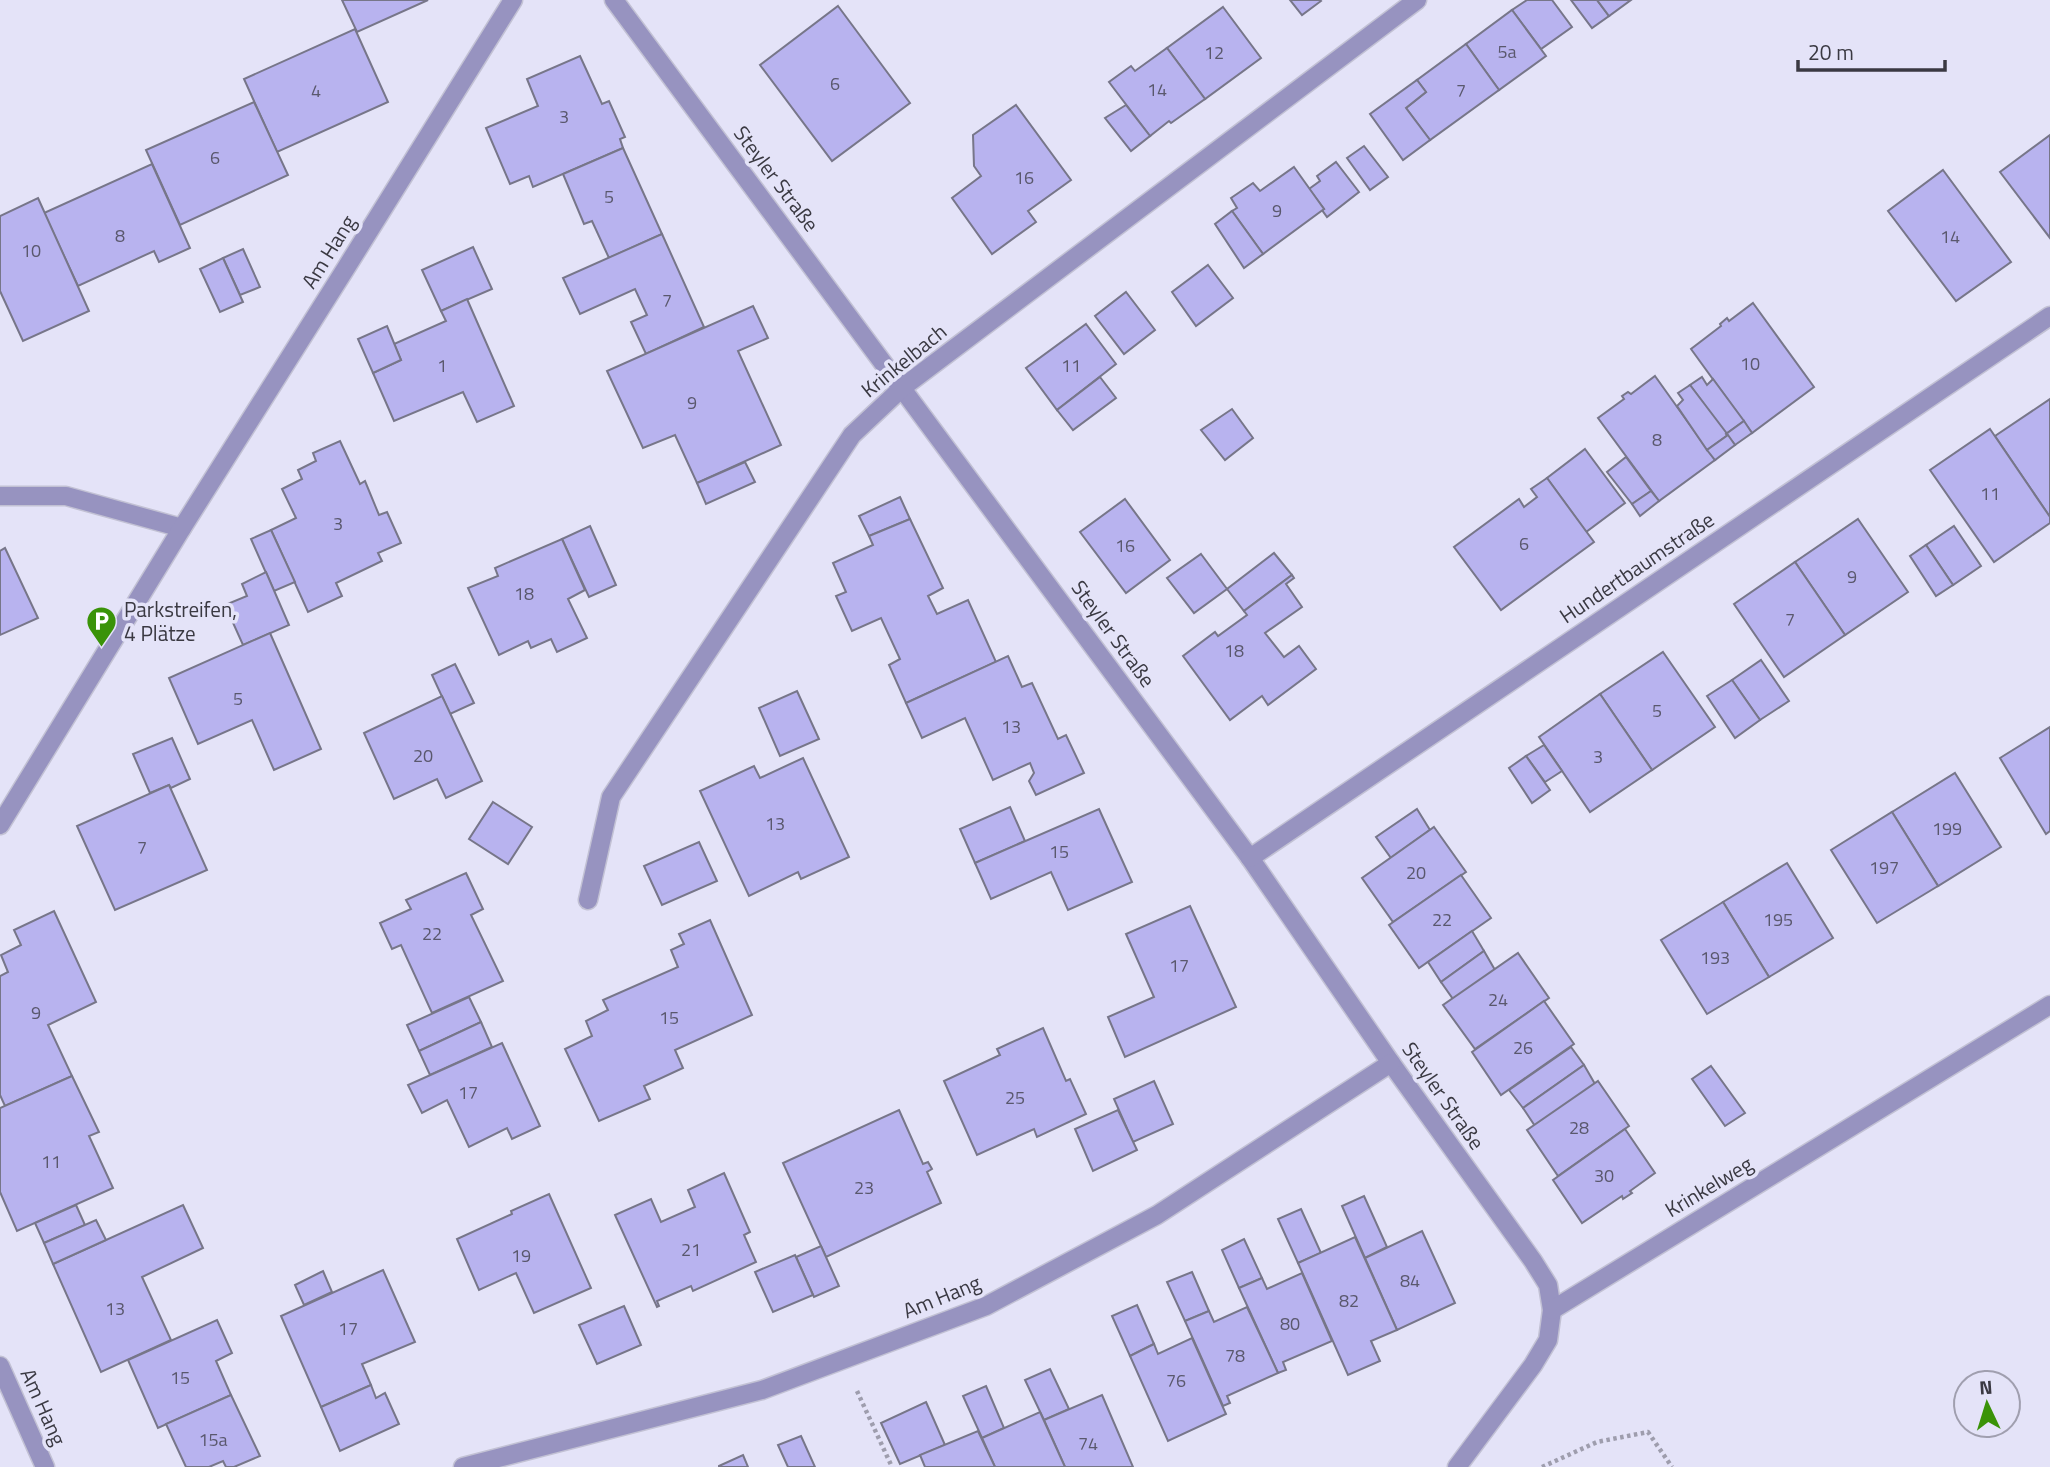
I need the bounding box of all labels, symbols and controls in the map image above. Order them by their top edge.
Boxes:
scale bar [1798,28,1945,72]
text: 20 m [1808,36,1854,68]
house number: 5a [1497,38,1517,65]
house number: 12 [1204,39,1224,66]
house number: 6 [830,70,840,97]
house number: 14 [1147,76,1167,103]
house number: 4 [311,77,321,104]
house number: 7 [1456,77,1466,104]
house number: 3 [559,103,569,130]
street label: Steyler Straße [726,119,827,238]
house number: 6 [210,144,220,171]
house number: 16 [1014,164,1034,191]
house number: 5 [604,183,614,210]
house number: 9 [1272,197,1282,224]
street label: Am Hang [293,208,363,294]
house number: 8 [115,222,125,249]
house number: 14 [1940,223,1960,250]
house number: 10 [21,237,41,264]
house number: 7 [662,287,672,314]
street label: Krinkelbach [854,316,953,405]
house number: 10 [1740,350,1760,377]
house number: 1 [437,352,447,379]
house number: 11 [1061,352,1081,379]
house number: 9 [687,389,697,416]
house number: 8 [1652,426,1662,453]
house number: 11 [1980,480,2000,507]
street label: Hundertbaumstraße [1553,503,1720,631]
house number: 3 [333,510,343,537]
house number: 6 [1519,530,1529,557]
house number: 16 [1115,532,1135,559]
house number: 9 [1847,563,1857,590]
street label: Steyler Straße [1064,573,1164,694]
house number: 18 [514,580,534,607]
place label: Parkstreifen, 4 Plätze [124,593,237,649]
parking icon: Parkstreifen, 4 Plätze [84,605,118,649]
house number: 7 [1785,606,1795,633]
house number: 18 [1224,637,1244,664]
house number: 5 [233,685,243,712]
house number: 5 [1652,697,1662,724]
house number: 13 [1001,713,1021,740]
house number: 20 [413,742,433,769]
house number: 3 [1593,743,1603,770]
house number: 13 [765,810,785,837]
house number: 199 [1932,815,1962,842]
house number: 7 [137,834,147,861]
house number: 15 [1049,838,1069,865]
house number: 197 [1869,854,1899,881]
house number: 20 [1406,859,1426,886]
house number: 22 [1432,906,1452,933]
house number: 195 [1763,906,1793,933]
house number: 22 [422,920,442,947]
house number: 193 [1700,944,1730,971]
house number: 17 [1169,952,1189,979]
house number: 24 [1488,986,1508,1013]
house number: 9 [31,999,41,1026]
house number: 15 [659,1004,679,1031]
house number: 26 [1513,1034,1533,1061]
street label: Steyler Straße [1395,1035,1493,1156]
house number: 17 [458,1079,478,1106]
house number: 25 [1005,1084,1025,1111]
house number: 28 [1569,1114,1589,1141]
street label: Krinkelweg [1658,1147,1759,1225]
house number: 11 [41,1148,61,1175]
house number: 30 [1594,1162,1614,1189]
house number: 23 [854,1174,874,1201]
house number: 21 [681,1236,701,1263]
house number: 19 [511,1242,531,1269]
street label: Am Hang [898,1266,986,1326]
house number: 84 [1400,1267,1420,1294]
house number: 82 [1339,1287,1359,1314]
house number: 13 [105,1295,125,1322]
house number: 80 [1280,1310,1300,1337]
house number: 17 [338,1315,358,1342]
house number: 78 [1225,1342,1245,1369]
street label: Am Hang [13,1363,75,1450]
house number: 15 [170,1364,190,1391]
house number: 76 [1166,1367,1186,1394]
north arrow [1952,1369,2022,1439]
text: N [1978,1372,1993,1401]
house number: 15a [198,1426,228,1453]
house number: 74 [1078,1430,1098,1457]

